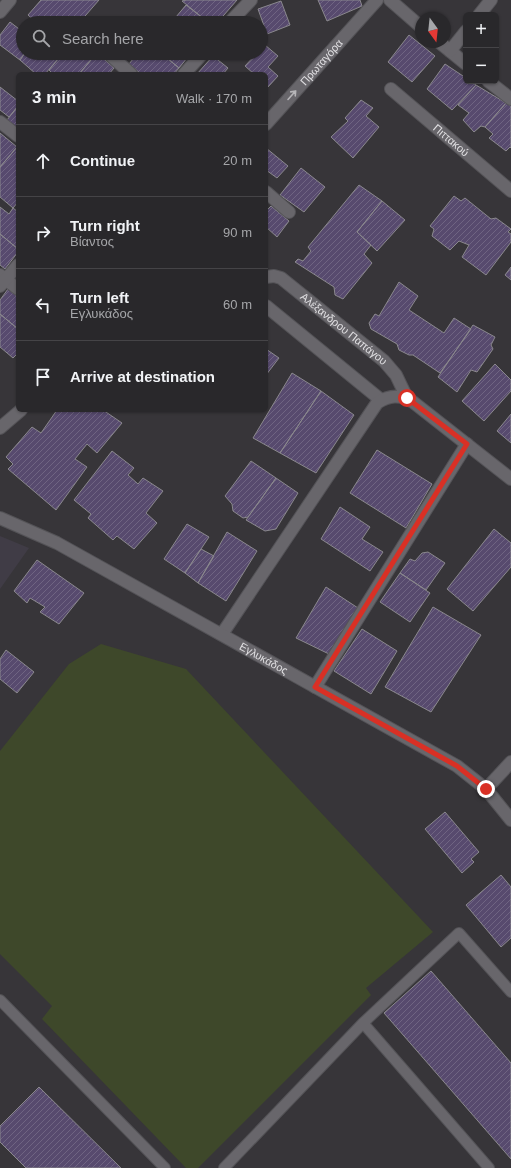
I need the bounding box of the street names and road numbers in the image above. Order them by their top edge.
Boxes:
street label: Πρωταγόρα [298,36,345,88]
street label: Πιττακού [431,122,471,159]
street label: Αλέξανδρου Παπάγου [298,290,389,367]
street label: Εγλυκάδος [238,640,290,677]

